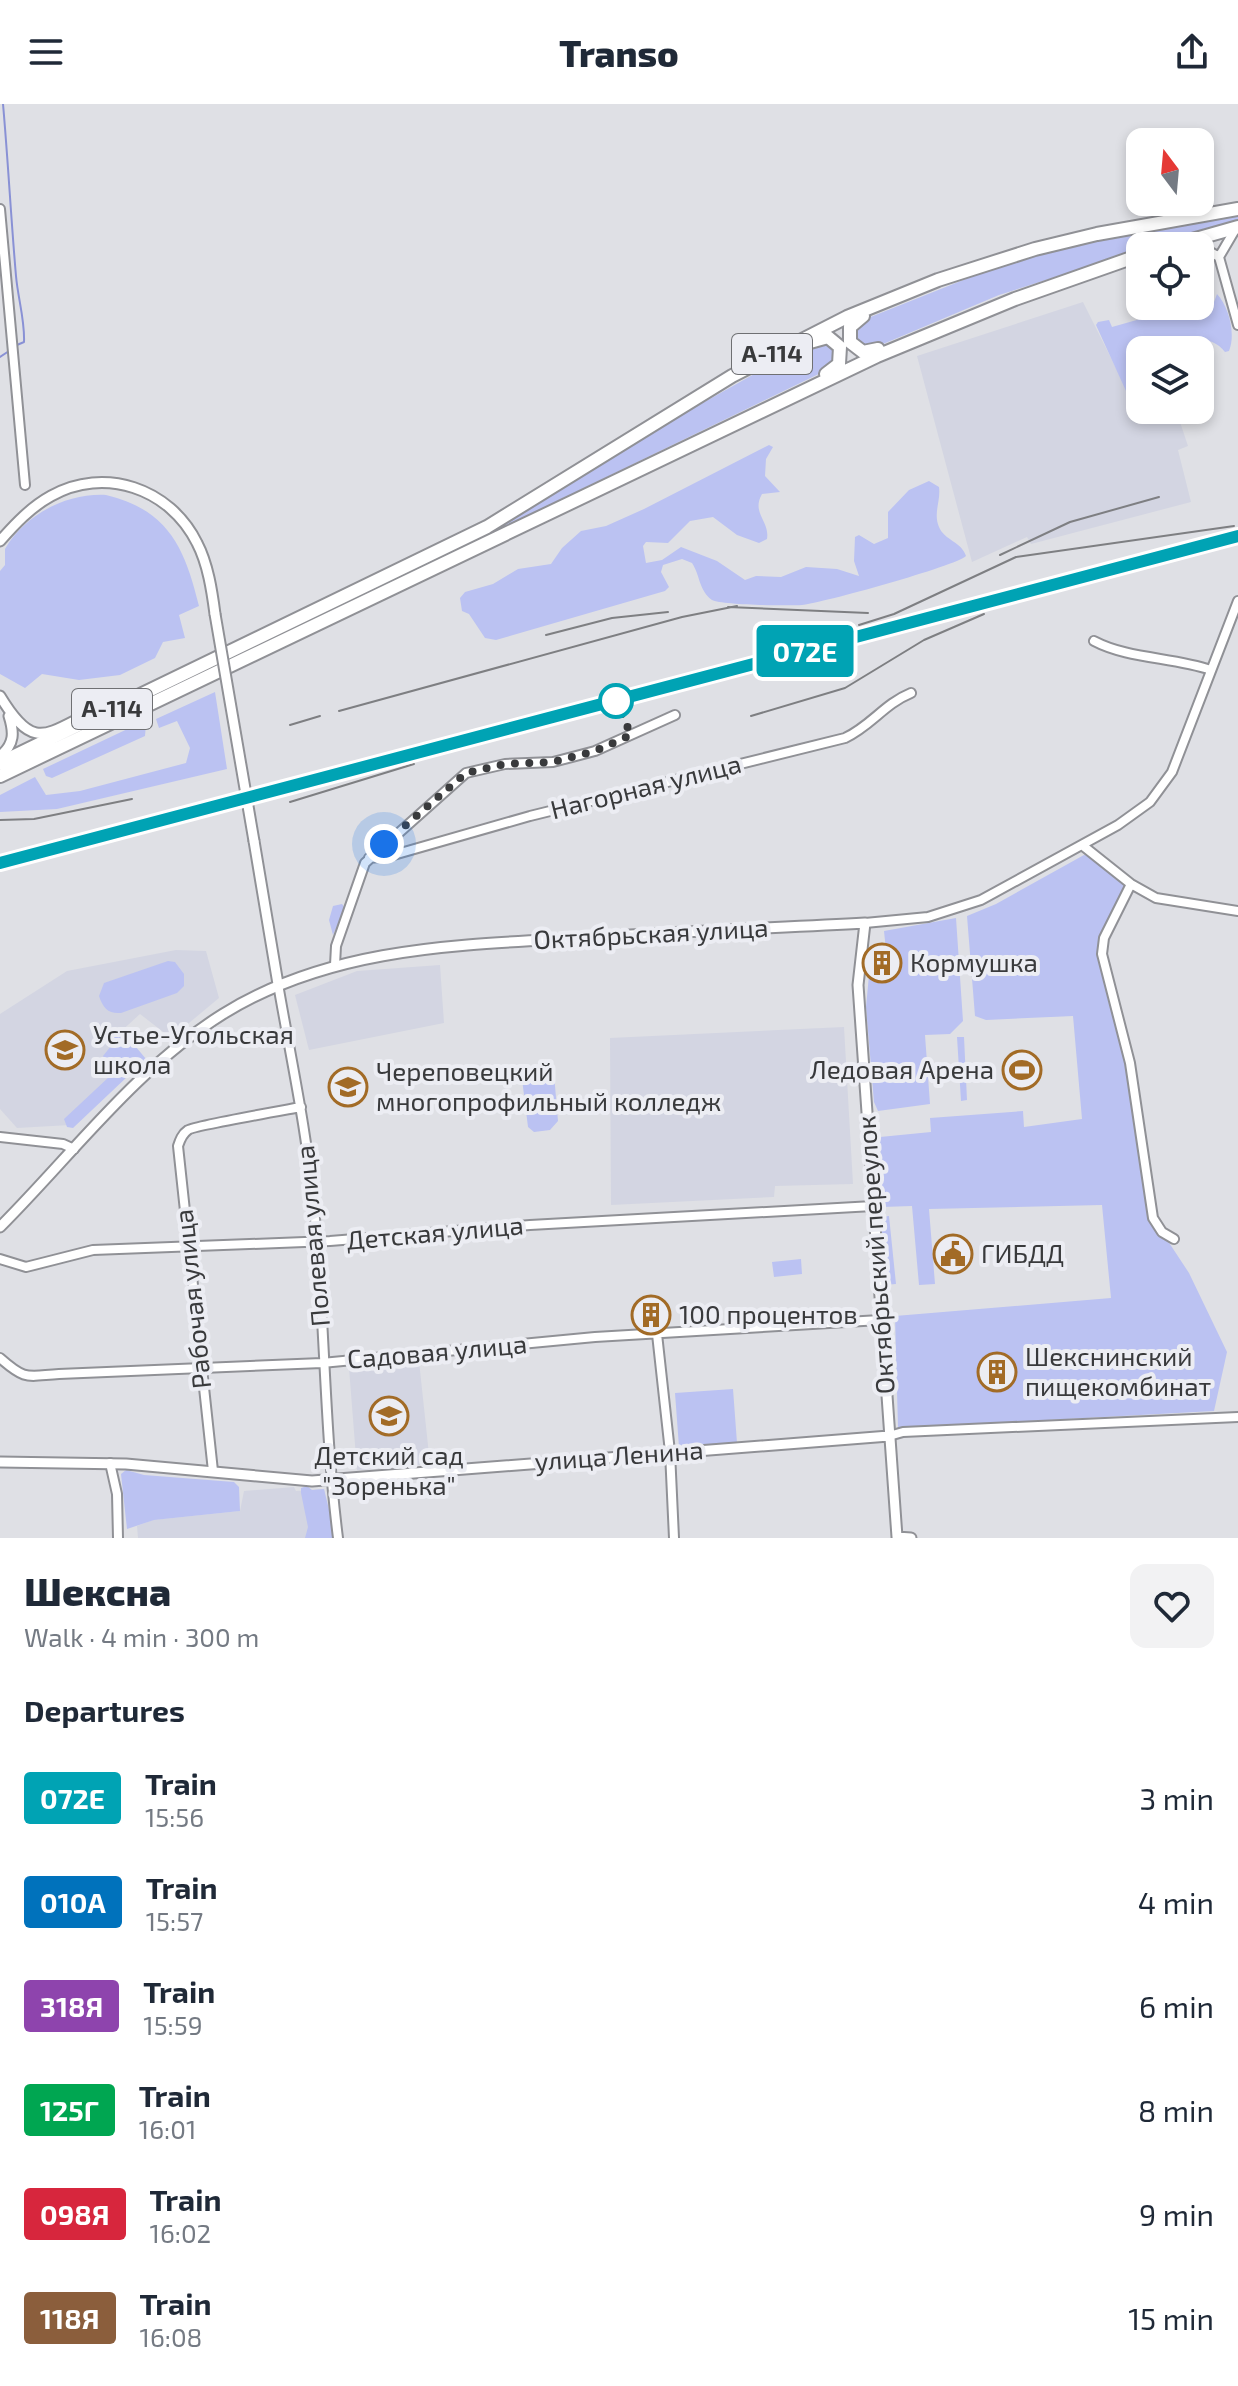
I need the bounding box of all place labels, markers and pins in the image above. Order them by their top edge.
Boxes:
unlabelled marker [599,684,633,718]
building icon: Кормушка [861,942,903,984]
place label: Кормушка [910,946,1038,978]
place label: Устье-Угольская школа [93,1018,294,1079]
school or university icon: Устье-Угольская школа [44,1029,86,1071]
sports icon: Ледовая Арена [1001,1049,1043,1091]
place label: Ледовая Арена [810,1053,994,1084]
place label: Череповецкий многопрофильный колледж [376,1055,721,1116]
school or university icon: Череповецкий многопрофильный колледж [327,1066,369,1108]
public building icon: ГИБДД [932,1233,974,1275]
place label: ГИБДД [981,1237,1064,1268]
building icon: 100 процентов [630,1294,672,1336]
place label: 100 процентов [679,1298,858,1329]
place label: Шекснинский пищекомбинат [1025,1340,1212,1401]
building icon: Шекснинский пищекомбинат [976,1351,1018,1393]
school or university icon: Детский сад "Зоренька" [368,1395,410,1437]
place label: Детский сад "Зоренька" [314,1439,464,1500]

